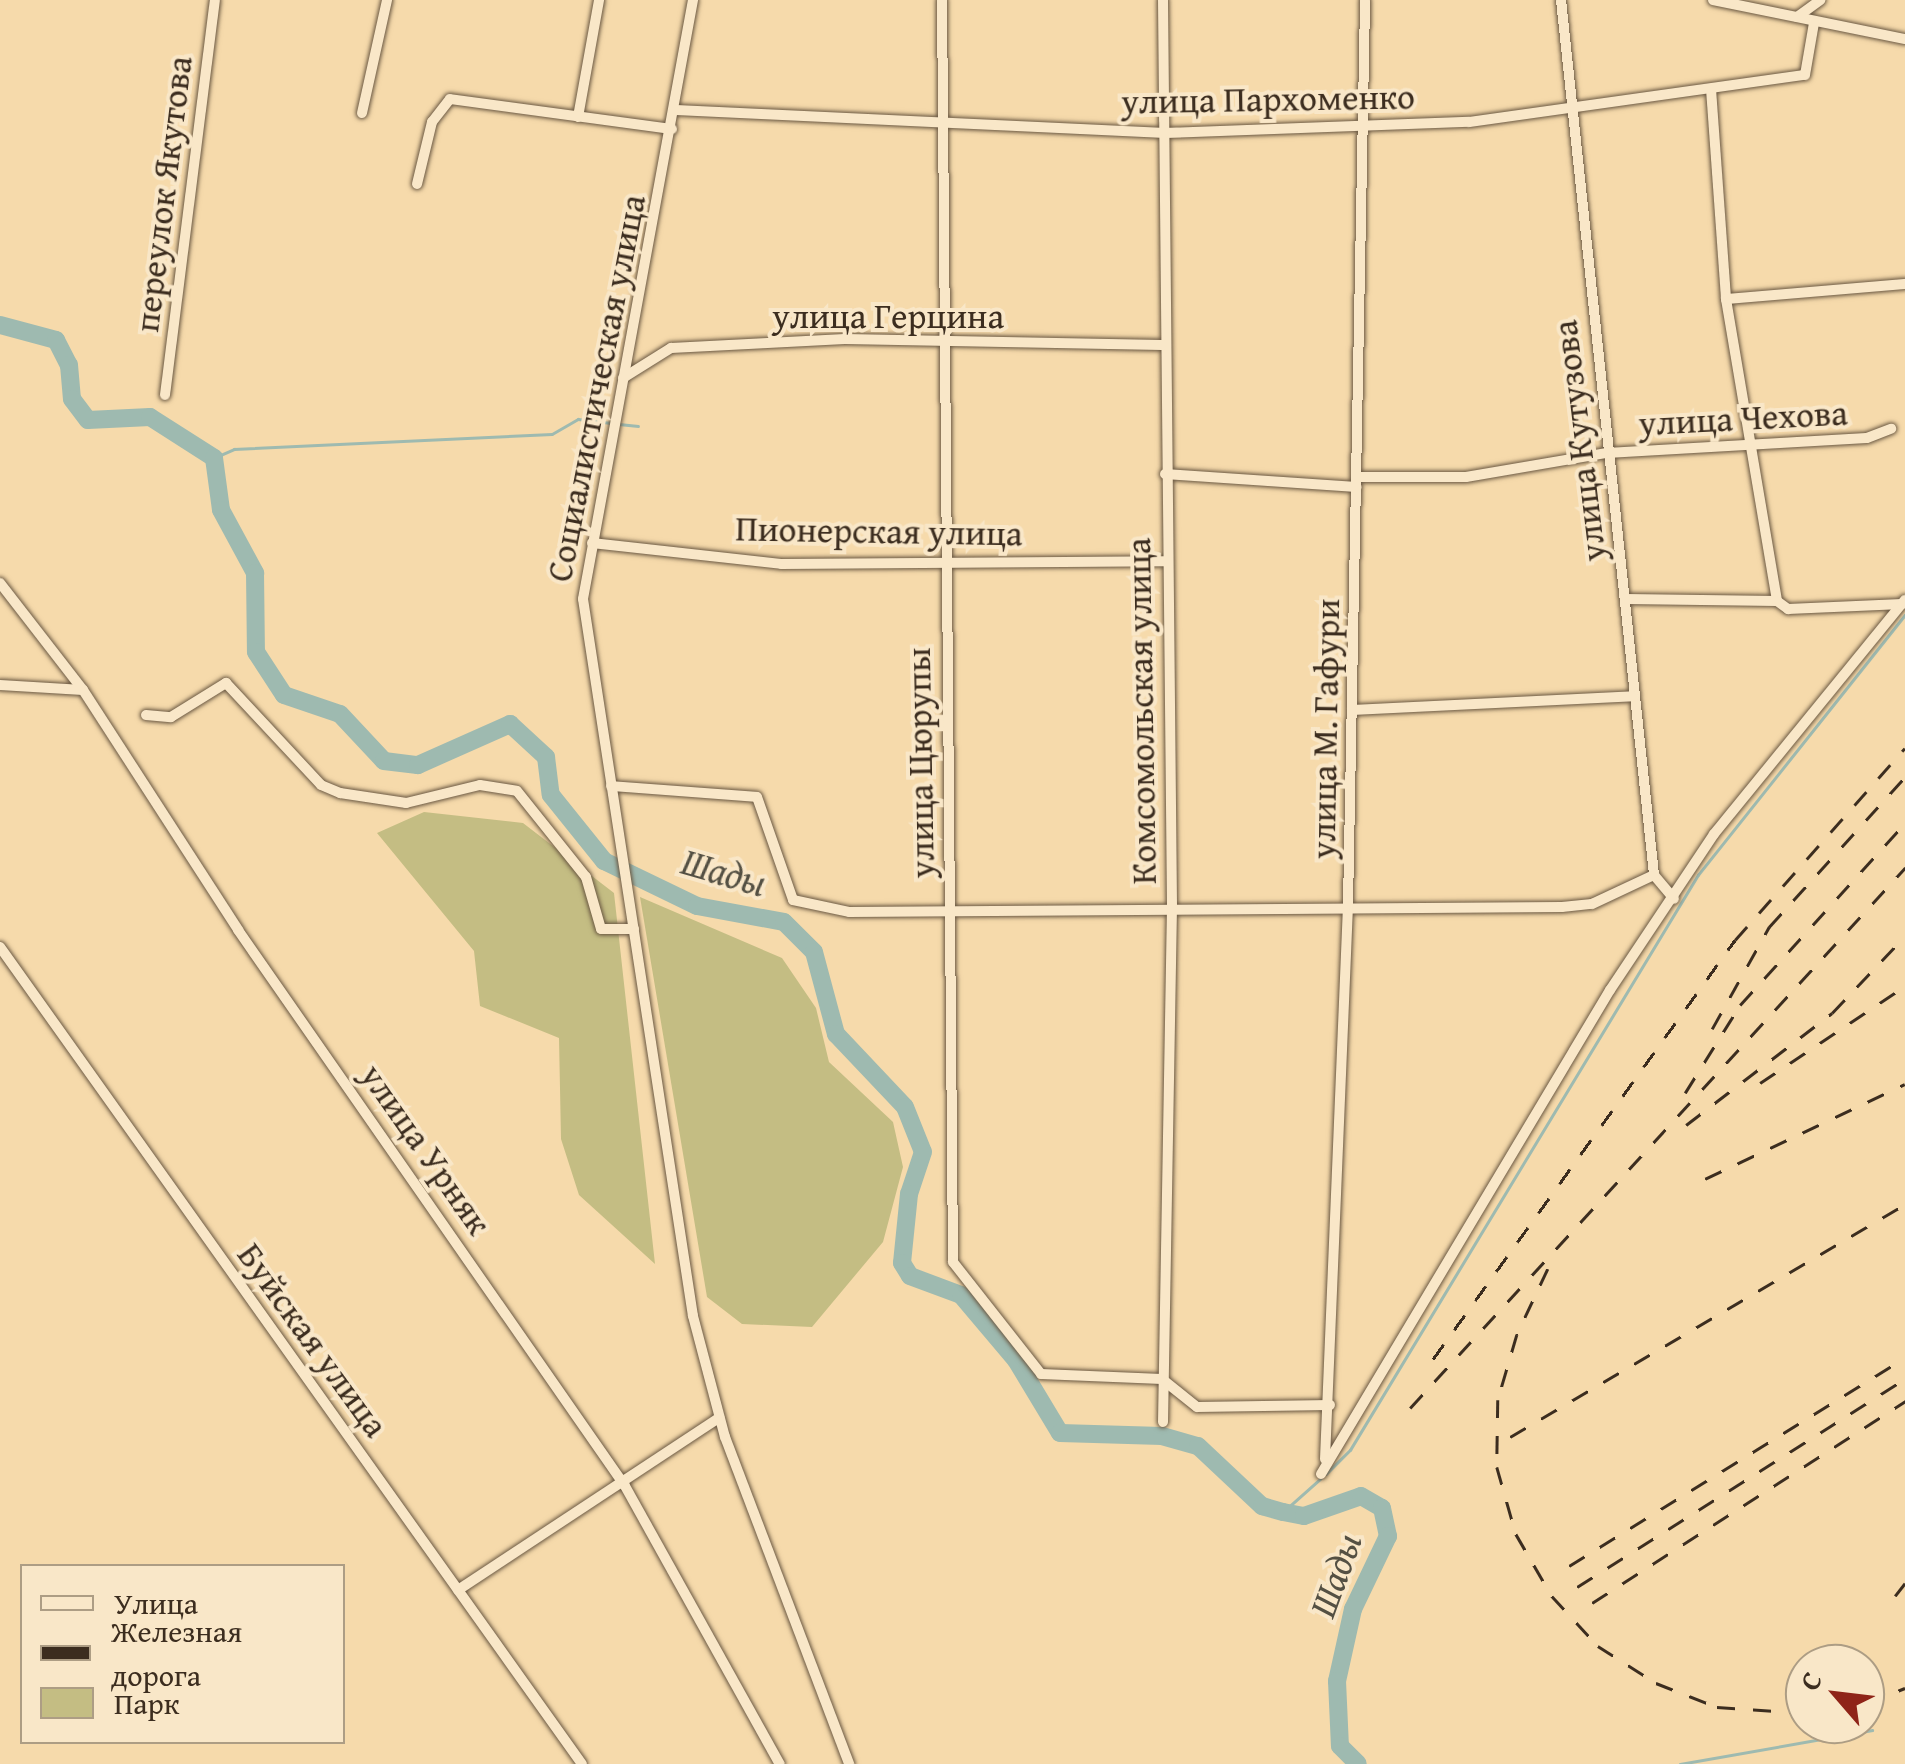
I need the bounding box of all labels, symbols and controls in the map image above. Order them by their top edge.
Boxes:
street label: переулок Якутова [125,54,201,334]
street label: улица Пархоменко [1121,75,1415,123]
street label: Социалистическая улица [538,191,654,585]
street label: улица Герцина [772,295,1004,337]
street label: улица Кутузова [1543,318,1615,564]
street label: улица Чехова [1637,392,1849,444]
street label: Пионерская улица [735,507,1023,555]
street label: Комсомольская улица [1117,537,1165,885]
street label: улица М. Гафури [1302,598,1348,860]
street label: улица Цюрупы [897,647,943,879]
water label: Шады [676,838,772,906]
street label: улица Урняк [352,1056,500,1242]
street label: Буйская улица [229,1235,397,1445]
water label: Шады [1299,1527,1371,1623]
legend [20,1564,345,1744]
text: Улица [114,1581,198,1625]
text: Железная дорога [111,1609,242,1697]
north arrow [1785,1644,1885,1744]
text: С [1788,1664,1832,1697]
text: Парк [114,1681,180,1725]

